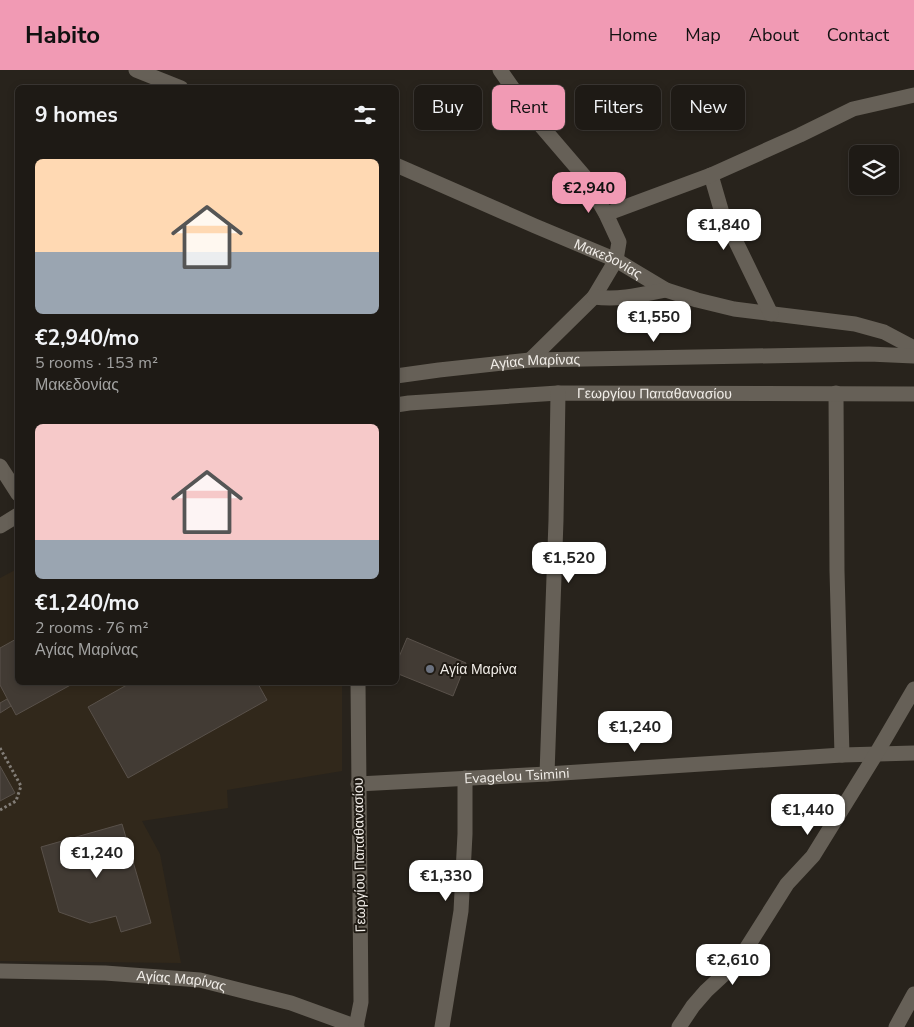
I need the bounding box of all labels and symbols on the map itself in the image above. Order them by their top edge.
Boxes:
pin: €2,940 [548,172,630,214]
pin: €1,840 [683,208,765,251]
street label: Μακεδονίας [571,235,646,284]
pin: €1,550 [613,300,695,343]
street label: Αγίας Μαρίνας [489,350,581,374]
street label: Γεωργίου Παπαθανασίου [577,384,732,403]
pin: €1,520 [528,542,610,584]
place label: Αγία Μαρίνα [440,660,517,679]
marker: Αγία Μαρίνα [424,663,436,675]
pin: €1,240 [594,710,676,753]
street label: Evagelou Tsimini [464,764,570,788]
street label: Γεωργίου Παπαθανασίου [349,777,370,932]
pin: €1,440 [767,794,849,836]
pin: €1,240 [56,836,138,879]
pin: €1,330 [405,860,487,902]
pin: €2,610 [692,944,774,986]
street label: Αγίας Μαρίνας [136,966,229,996]

